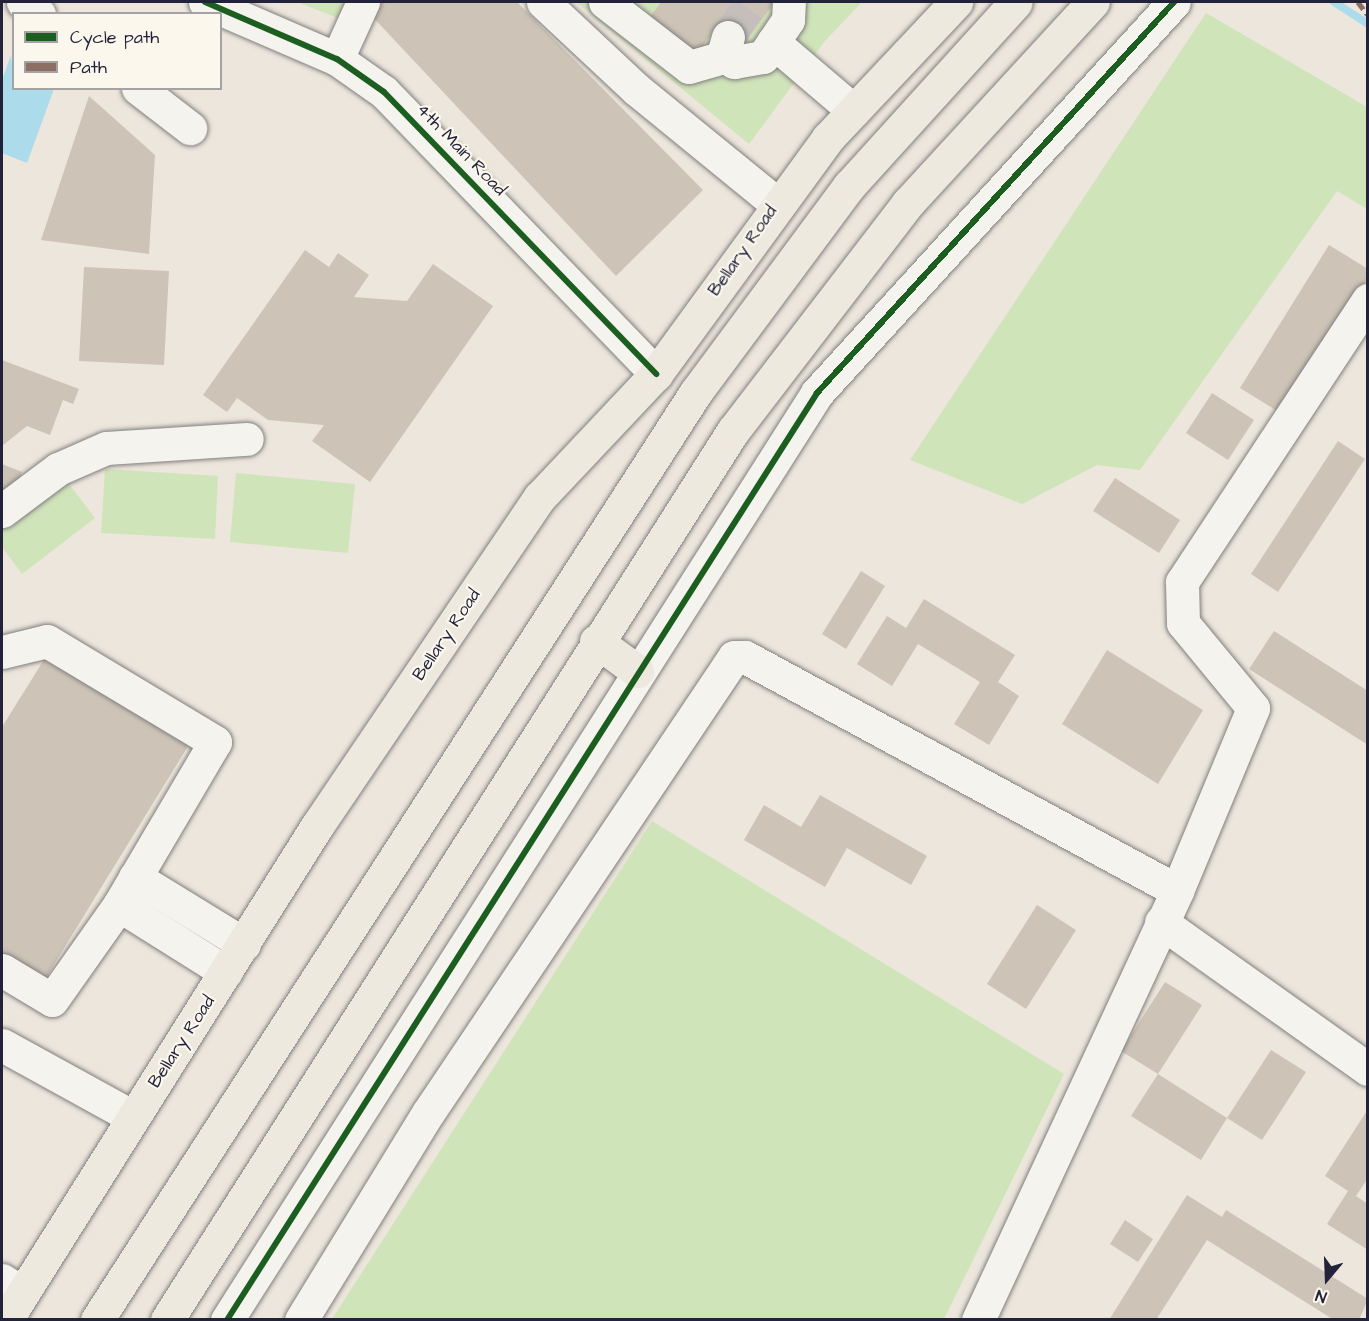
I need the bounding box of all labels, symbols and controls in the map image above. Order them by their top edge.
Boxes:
legend [12,12,222,90]
text: Cycle path [70,25,159,50]
text: Path [70,55,107,80]
street label: 4th Main Road [412,99,510,201]
street label: Bellary Road [704,202,782,300]
street label: Bellary Road [408,585,486,685]
street label: Bellary Road [144,992,220,1092]
north arrow [1297,1249,1357,1309]
text: N [1313,1284,1329,1308]

